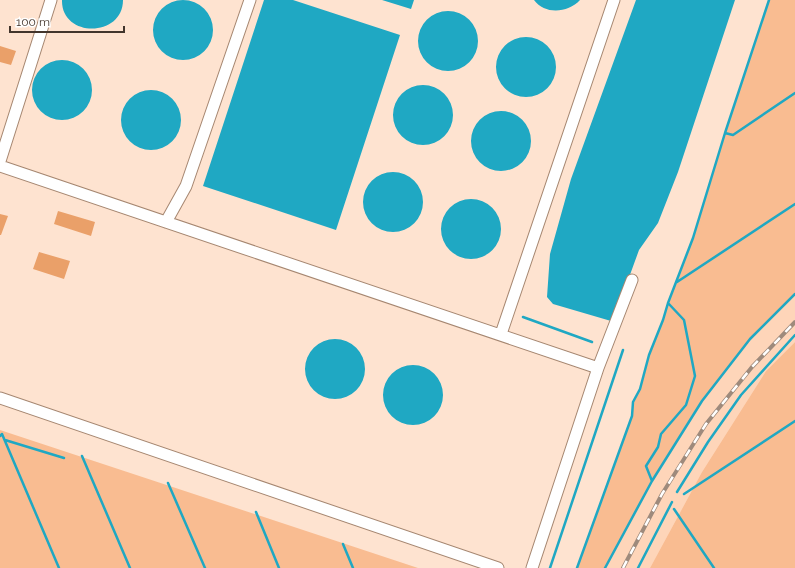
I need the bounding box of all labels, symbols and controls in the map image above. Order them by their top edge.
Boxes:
scale bar [10,8,124,34]
text: 100 m [16,15,50,29]

